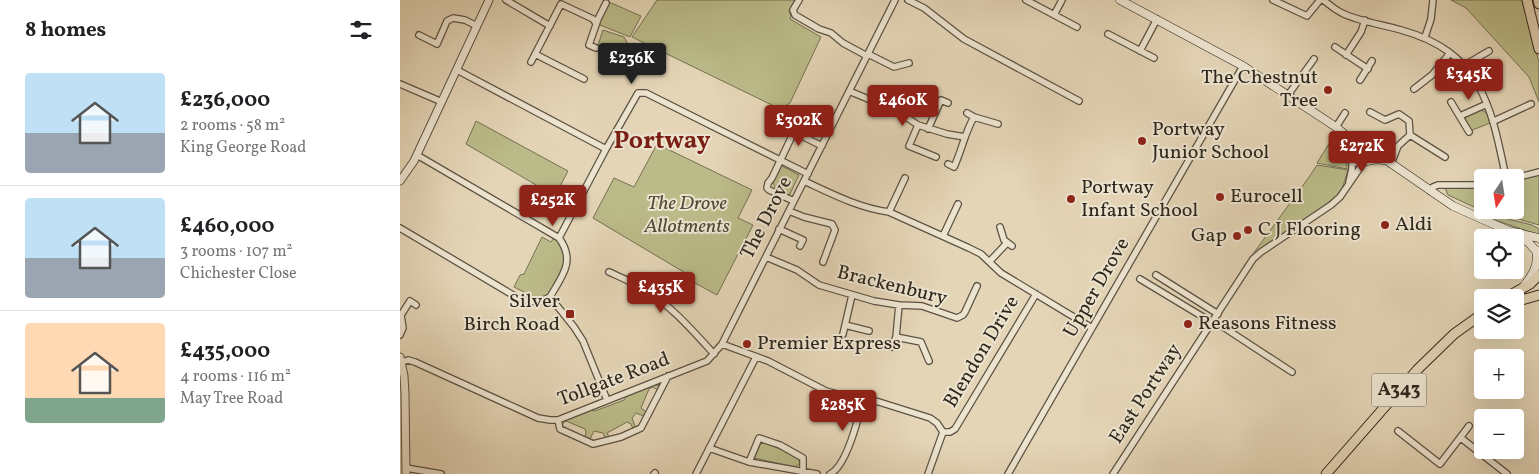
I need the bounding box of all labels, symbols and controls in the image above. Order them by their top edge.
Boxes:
text: 8 homes [25,16,106,45]
icon: filters [347,16,375,44]
pin: £236K [597,42,667,85]
text: £236K [609,48,655,70]
pin: £345K [1434,58,1504,101]
place label: The Chestnut Tree [1201,64,1318,115]
text: £345K [1446,64,1492,86]
pin: £460K [868,84,938,127]
marker: The Chestnut Tree [1322,84,1334,96]
text: £236,000 [180,86,270,115]
text: £460K [878,90,928,112]
icon: home [65,93,125,153]
pin: £302K [764,104,834,147]
text: £302K [776,110,822,132]
text: 2 rooms · 58 m² [180,115,285,137]
place label: Portway Junior School [1152,116,1269,167]
district label: Portway [613,124,711,159]
pin: £272K [1327,130,1397,173]
marker: Portway Junior School [1136,135,1148,147]
text: £272K [1340,136,1384,158]
text: King George Road [180,137,306,159]
north arrow [1474,169,1524,219]
map controls [1474,169,1524,459]
street label: The Drove [734,172,800,264]
place label: Portway Infant School [1081,174,1198,225]
place label: Eurocell [1230,183,1303,211]
pin: £252K [518,184,588,227]
text: £252K [530,190,576,212]
park label: The Drove Allotments [643,190,731,241]
marker: Eurocell [1214,191,1226,203]
marker: Portway Infant School [1065,193,1077,205]
place label: Aldi [1395,211,1432,239]
text: £460,000 [180,212,275,241]
place label: C J Flooring [1258,216,1361,244]
icon: home [65,218,125,278]
marker: Aldi [1379,219,1391,231]
place label: Gap [1191,222,1227,250]
marker: C J Flooring [1242,224,1254,236]
button: locate [1474,229,1524,279]
marker: Gap [1231,230,1243,242]
street label: Upper Drove [1057,233,1137,343]
text: 3 rooms · 107 m² [180,241,293,263]
street label: Brackenbury [834,259,950,313]
text: Chichester Close [180,263,297,285]
pin: £435K [626,272,696,314]
text: £435K [638,277,684,299]
place label: Silver Birch Road [464,288,560,339]
button: layers [1474,289,1524,339]
street label: Blendon Drive [937,291,1027,413]
marker: Silver Birch Road [564,308,576,320]
place label: Reasons Fitness [1198,310,1337,338]
marker: Reasons Fitness [1182,318,1194,330]
place label: Premier Express [757,330,901,358]
text: £435,000 [180,337,270,366]
marker: Premier Express [741,338,753,350]
street label: East Portway [1103,338,1189,450]
icon: home [65,343,125,403]
street label: Tollgate Road [554,346,674,414]
button: + [1474,349,1524,399]
text: 4 rooms · 116 m² [180,366,291,388]
road number: A343 [1372,374,1426,406]
text: May Tree Road [180,388,283,410]
pin: £285K [808,390,878,432]
text: £285K [820,395,866,417]
button: − [1474,409,1524,459]

